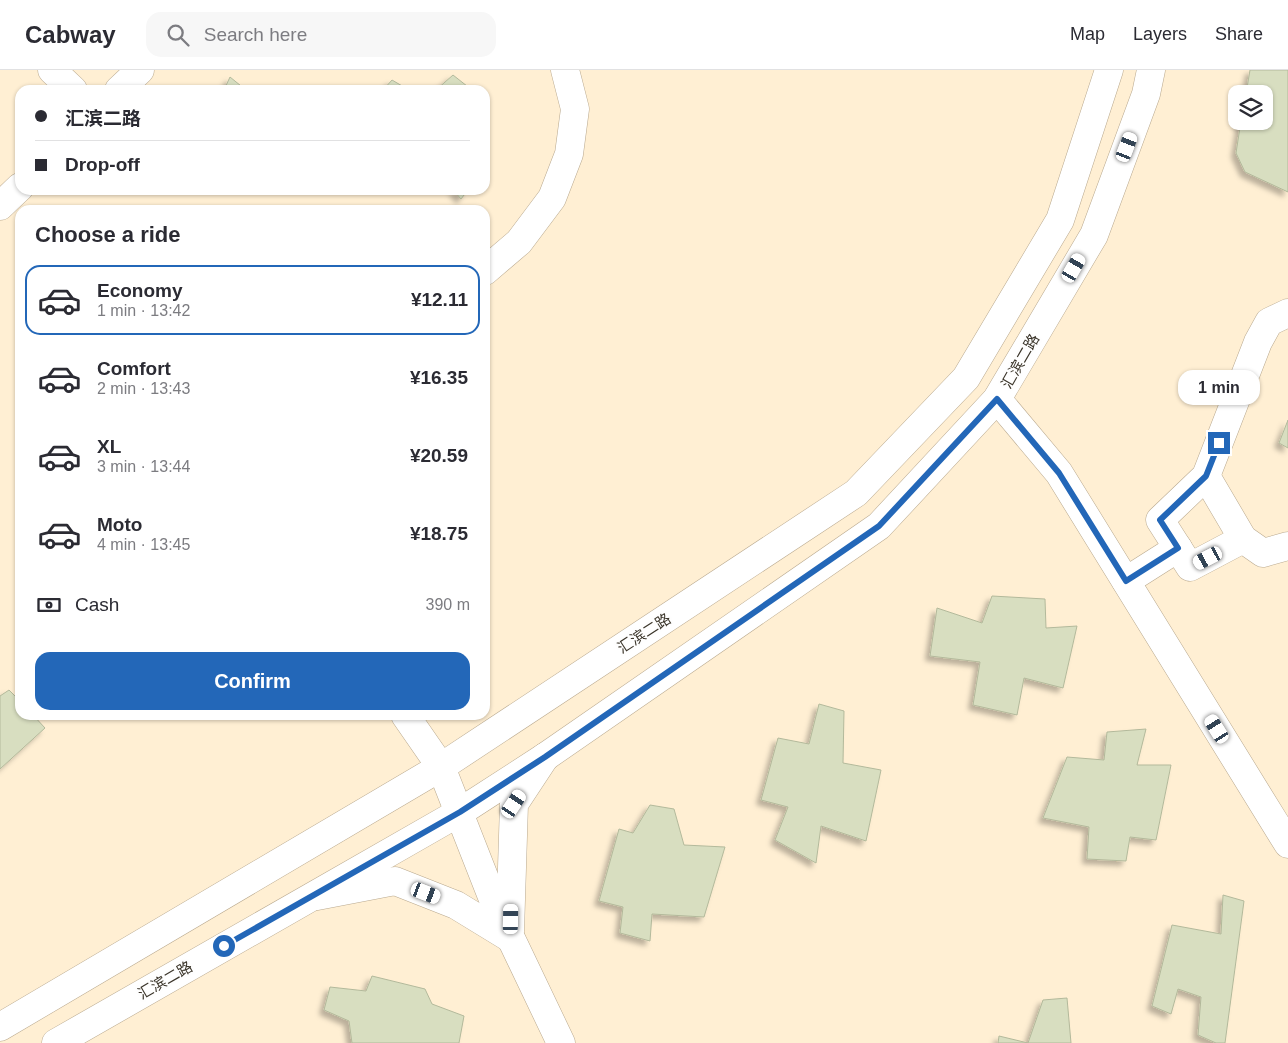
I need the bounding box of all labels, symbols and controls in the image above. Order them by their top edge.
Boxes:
search box [146,12,496,57]
text: Cabway [25,21,116,48]
icon: search [164,21,192,49]
text: Search here [204,24,307,45]
text: Map [1070,24,1105,44]
text: Layers [1133,24,1187,44]
text: Share [1215,24,1263,44]
map controls [1228,85,1273,130]
button: layers [1228,85,1273,130]
text: 汇滨二路 [65,108,141,129]
car [1114,130,1139,164]
text: Drop-off [65,154,140,175]
text: Choose a ride [35,222,180,247]
car [1060,251,1087,285]
icon: car [37,278,82,323]
text: Economy [97,280,183,301]
text: ¥12.11 [411,289,468,310]
text: 1 min · 13:42 [97,302,190,319]
street label: 汇滨二路 [998,331,1042,391]
icon: car [37,356,82,401]
text: Comfort [97,358,171,379]
text: ¥16.35 [410,367,468,388]
callout: 1 min [1178,370,1260,406]
text: 1 min [1198,379,1240,396]
text: 2 min · 13:43 [97,380,190,397]
route end [1208,432,1230,454]
icon: car [37,434,82,479]
text: XL [97,436,121,457]
text: ¥20.59 [410,445,468,466]
text: 3 min · 13:44 [97,458,190,475]
icon: car [37,512,82,557]
text: Moto [97,514,142,535]
text: ¥18.75 [410,523,468,544]
text: 4 min · 13:45 [97,536,190,553]
car [1191,544,1224,572]
icon: cash [35,591,63,619]
text: Cash [75,594,119,615]
text: 390 m [426,596,470,613]
street label: 汇滨二路 [614,610,674,656]
button: Confirm [35,652,470,710]
car [1202,712,1231,746]
car [499,787,528,821]
car [409,881,442,905]
car [503,904,518,934]
route start [213,935,235,957]
street label: 汇滨二路 [135,958,195,1002]

